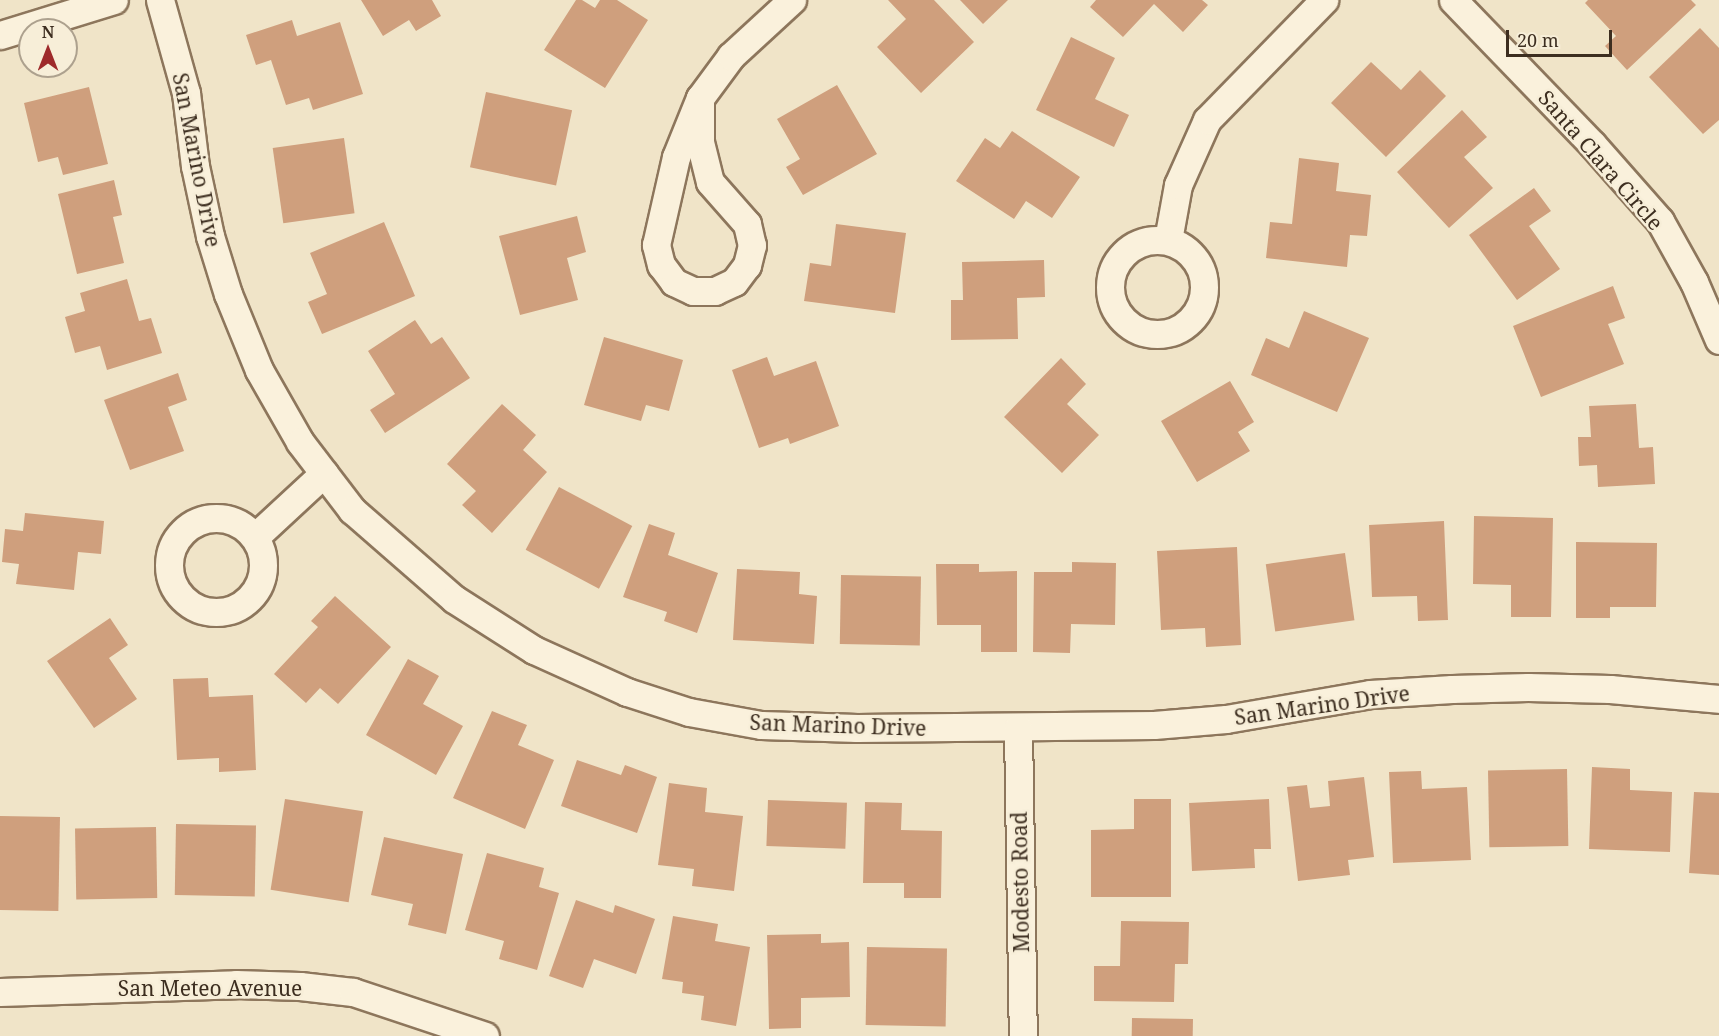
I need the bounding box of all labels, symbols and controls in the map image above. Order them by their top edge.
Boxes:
north arrow [18,18,78,78]
scale bar [1509,18,1616,56]
text: N [42,21,54,43]
text: 20 m [1517,28,1559,52]
street label: San Marino Drive [168,71,226,249]
street label: Santa Clara Circle [1533,85,1669,235]
street label: San Marino Drive [1233,680,1411,730]
street label: San Marino Drive [749,709,927,741]
street label: Modesto Road [1006,811,1034,953]
street label: San Meteo Avenue [118,975,302,1001]

